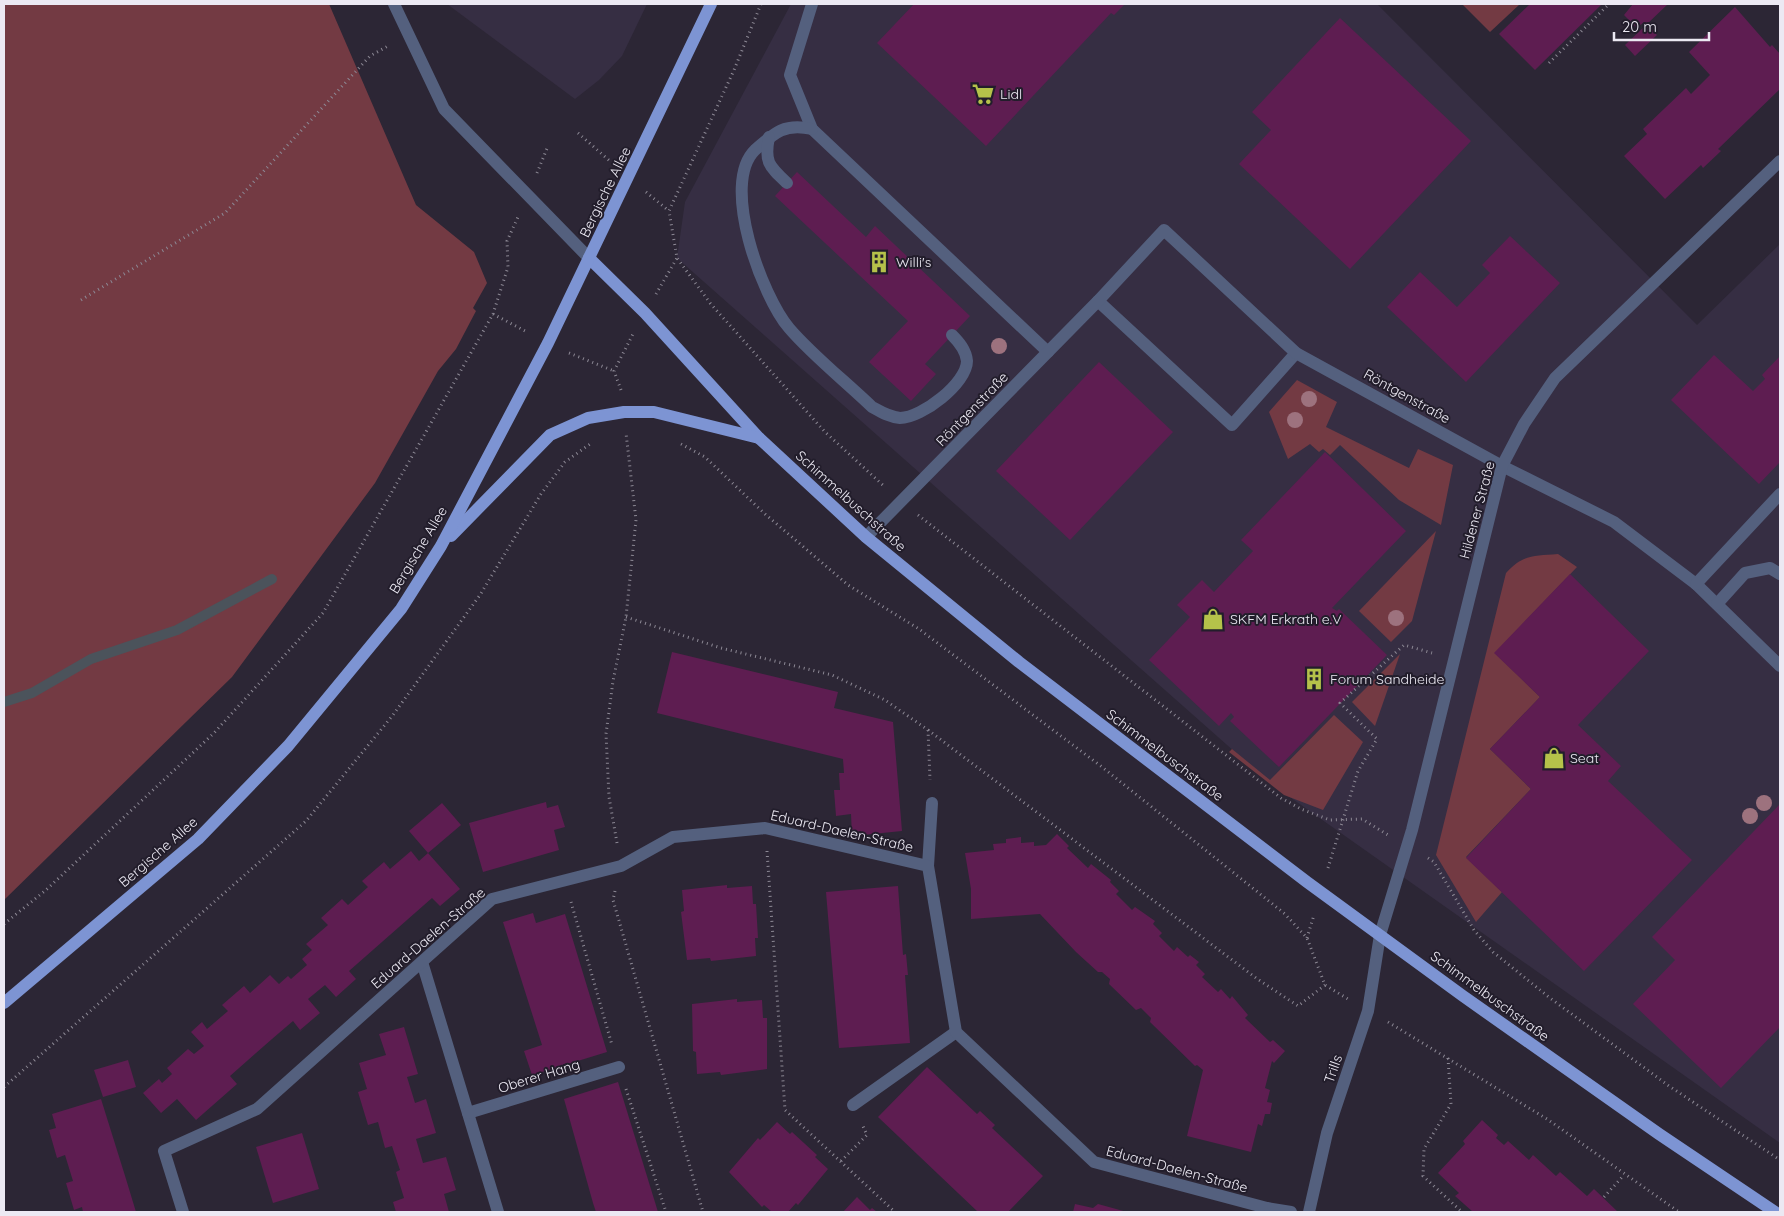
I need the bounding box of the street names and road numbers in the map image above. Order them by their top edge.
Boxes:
street label: Bergische Allee [575,144,635,240]
street label: Röntgenstraße [1360,365,1454,427]
street label: Röntgenstraße [932,368,1012,450]
street label: Schimmelbuschstraße [792,447,910,555]
street label: Hildener Straße [1455,459,1499,561]
street label: Bergische Allee [385,503,451,597]
street label: Schimmelbuschstraße [1103,705,1227,805]
street label: Eduard-Daelen-Straße [769,806,915,856]
street label: Bergische Allee [115,813,201,891]
street label: Eduard-Daelen-Straße [367,883,489,993]
street label: Schimmelbuschstraße [1427,947,1553,1045]
street label: Trills [1320,1052,1346,1086]
street label: Oberer Hang [496,1055,582,1097]
street label: Eduard-Daelen-Straße [1104,1141,1250,1197]

